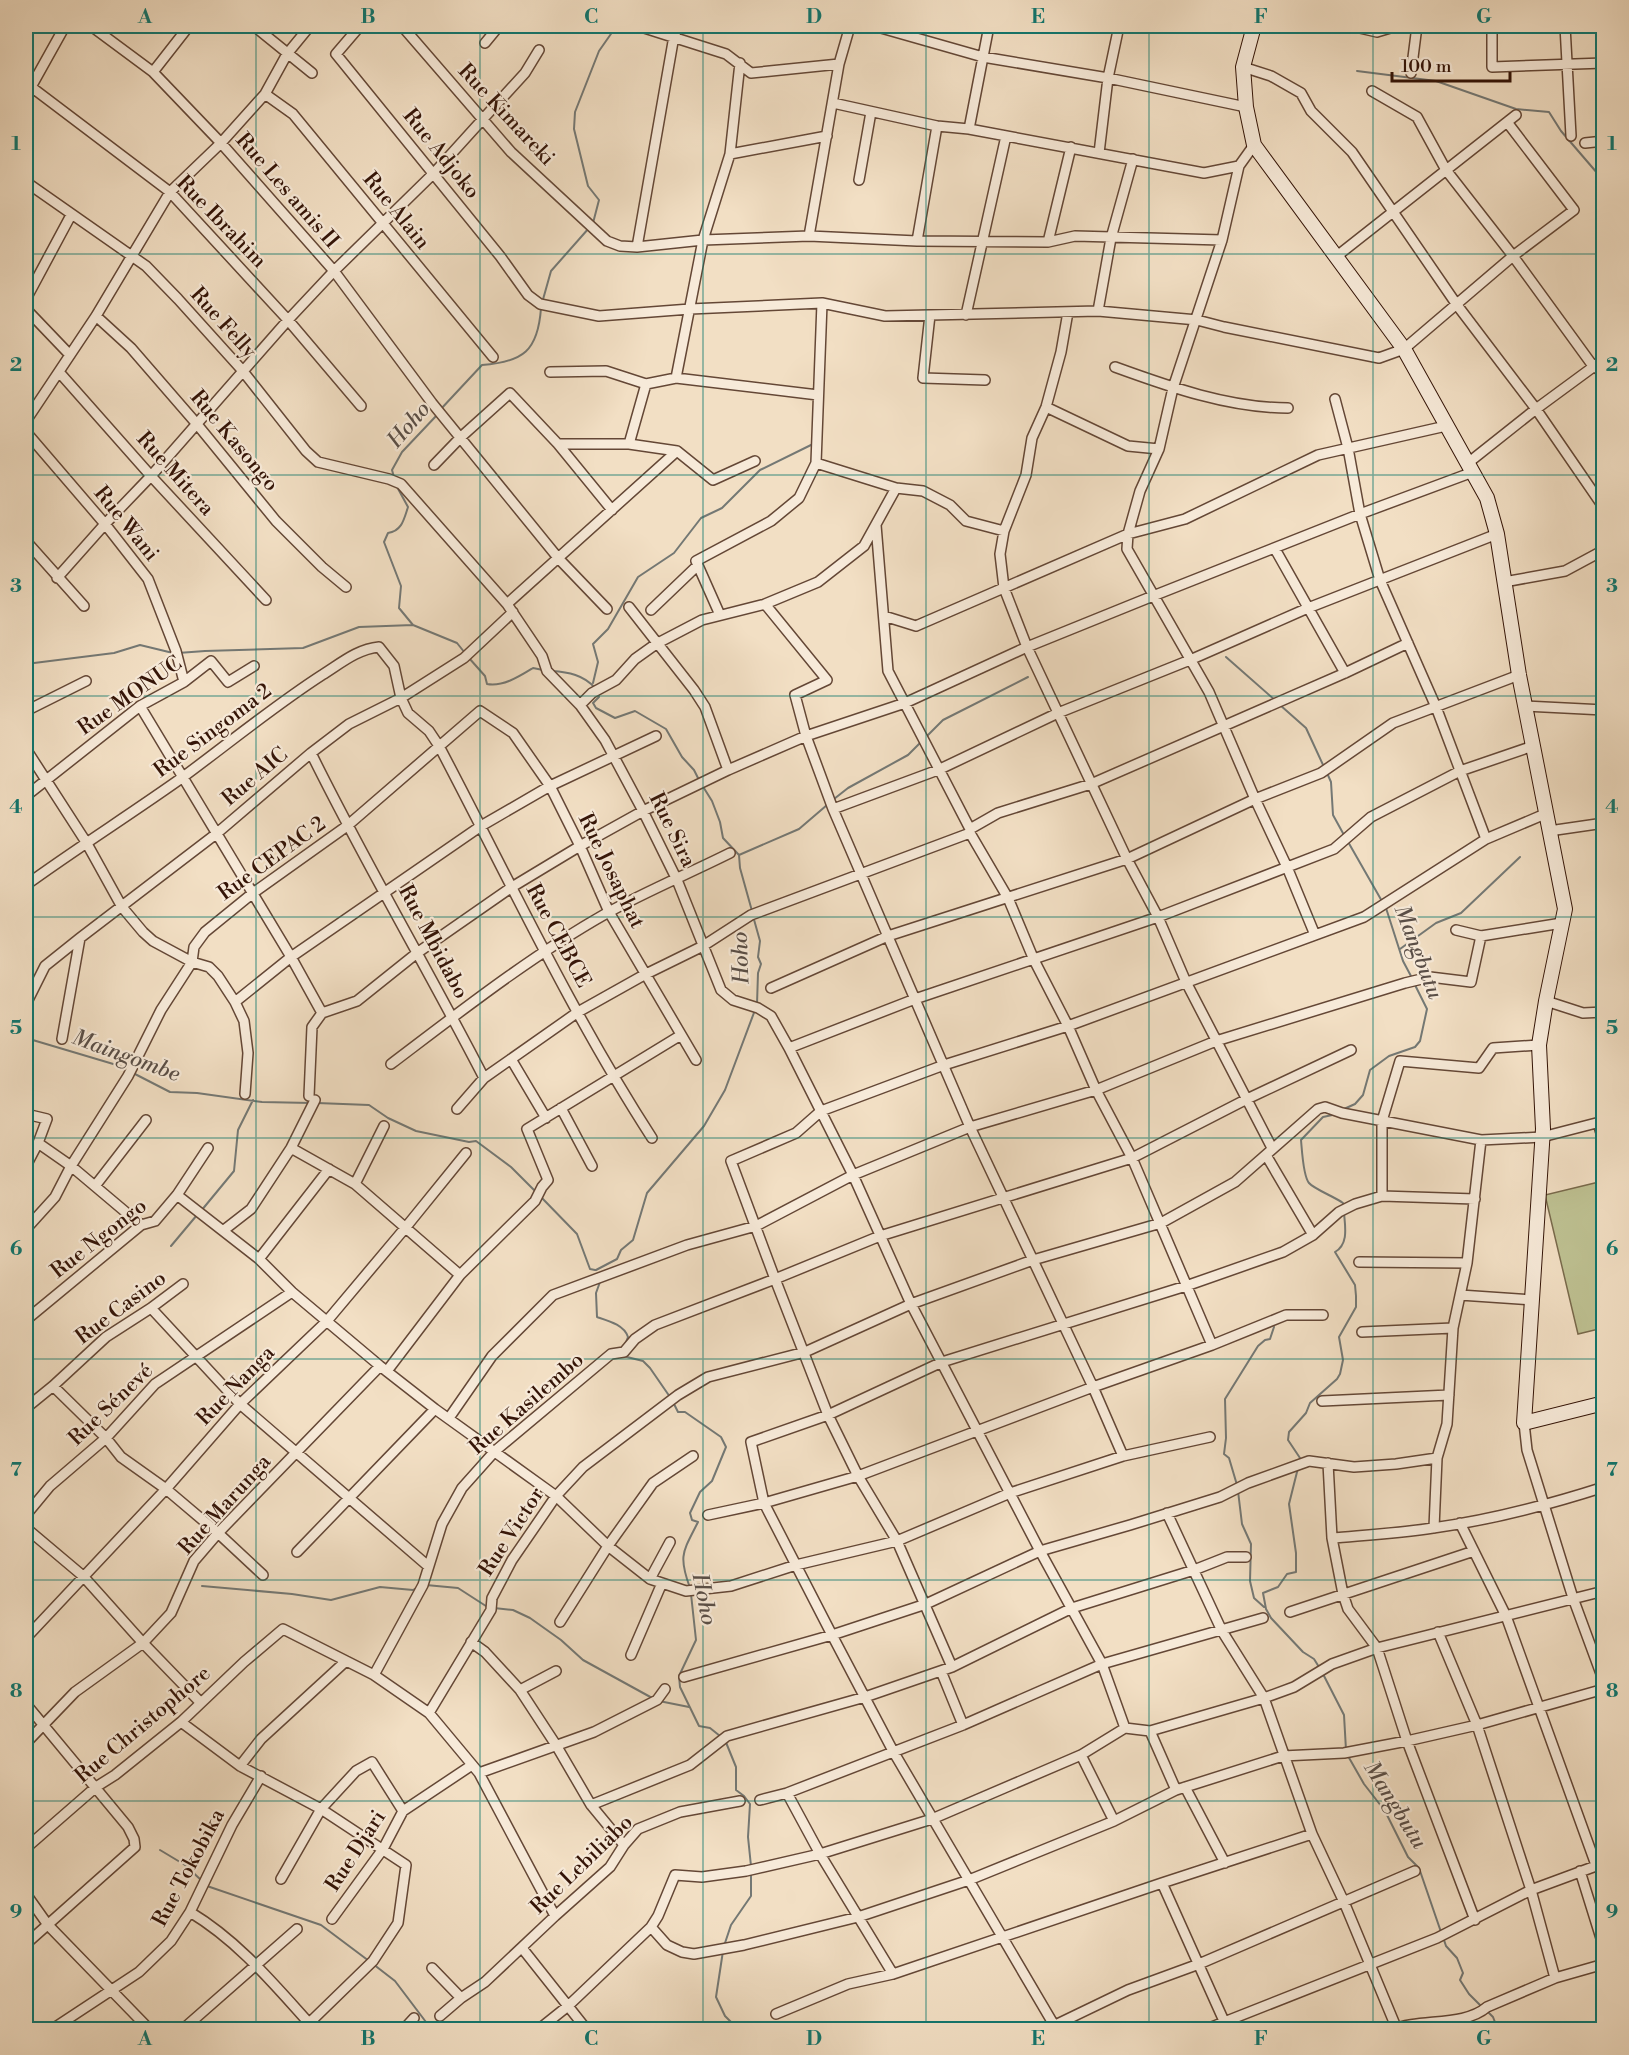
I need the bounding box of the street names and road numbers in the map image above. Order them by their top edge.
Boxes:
street label: Rue Kimareki [452,59,560,171]
street label: Rue Adjoko [397,104,485,204]
street label: Rue Les amis II [230,128,344,254]
street label: Rue Alain [357,167,435,255]
street label: Rue Ibrahim [170,170,272,274]
street label: Rue Felly [184,282,262,365]
street label: Rue Kasongo [184,385,284,497]
street label: Rue Mitera [130,427,220,522]
street label: Rue Wani [88,481,164,567]
street label: Rue MONUC [73,651,187,741]
street label: Rue Singoma 2 [149,678,277,784]
street label: Rue AIC [217,742,293,812]
street label: Rue Sira [643,788,701,872]
street label: Rue Josaphat [572,809,650,933]
street label: Rue CEPAC 2 [213,811,331,907]
street label: Rue CEBCE [520,880,596,992]
street label: Rue Mbidabo [392,881,474,1003]
street label: Rue Ngongo [46,1193,152,1285]
street label: Rue Casino [70,1265,172,1351]
street label: Rue Nanga [191,1340,281,1431]
street label: Rue Kasilembo [464,1347,590,1461]
street label: Rue Sénevé [63,1358,159,1452]
street label: Rue Marunga [173,1449,277,1561]
street label: Rue Victor [474,1483,550,1581]
street label: Rue Christophore [70,1661,216,1789]
street label: Rue Tokobika [147,1804,231,1931]
street label: Rue Djari [320,1805,392,1897]
street label: Rue Lebiliabo [525,1810,639,1920]

